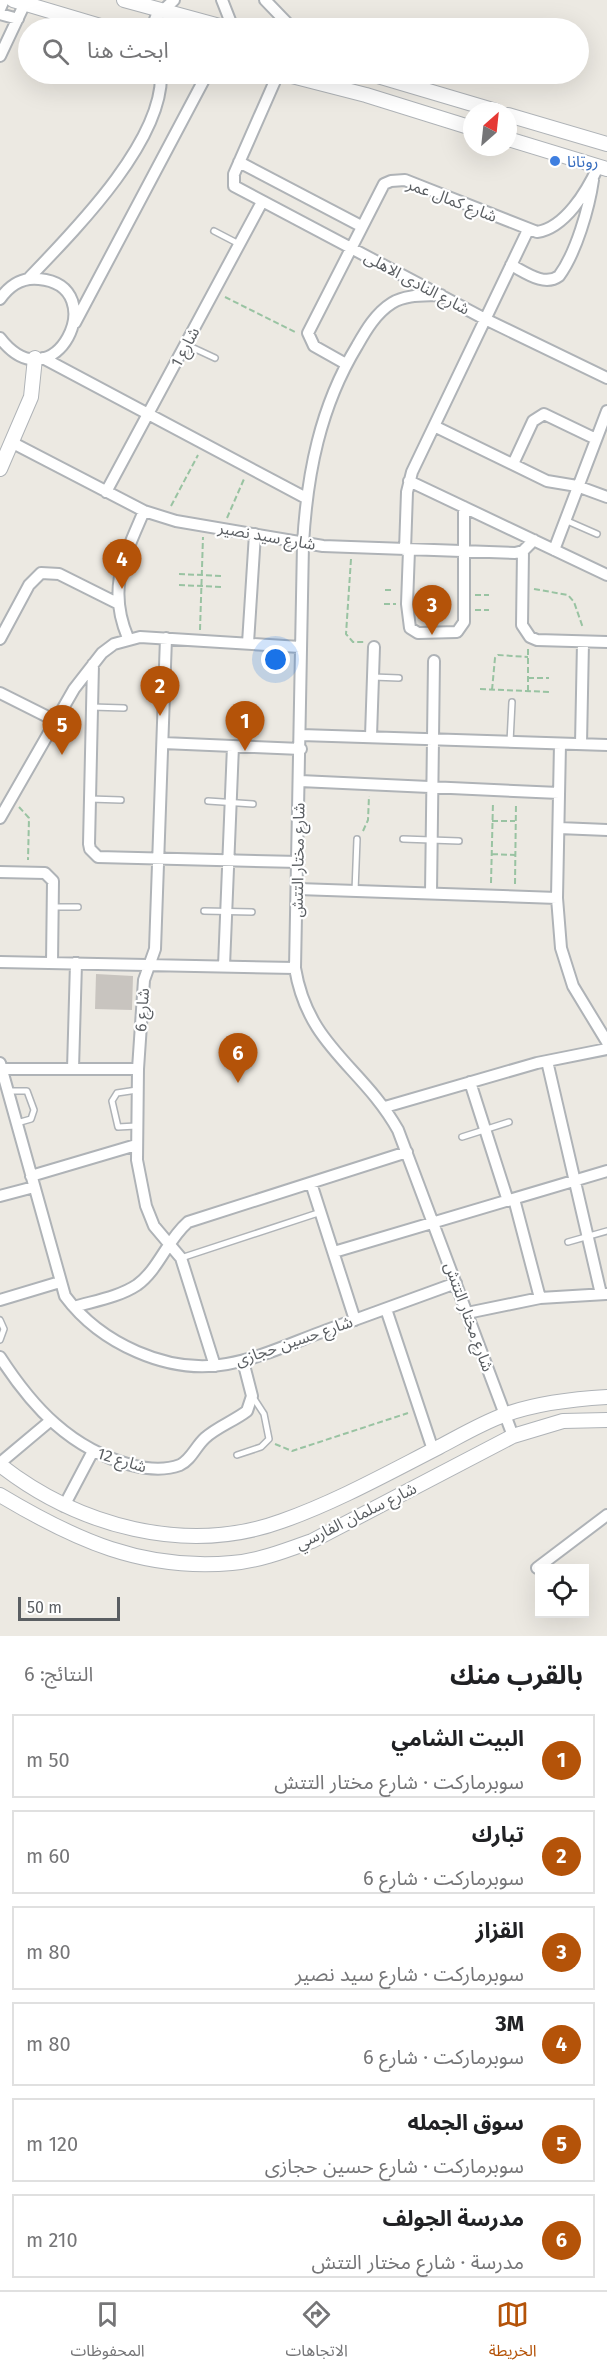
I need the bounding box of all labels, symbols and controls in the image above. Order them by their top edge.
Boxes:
search box [18,18,589,84]
icon: search [39,35,72,68]
text: ابحث هنا [87,37,169,64]
north arrow [463,102,517,156]
place label: روتانا [567,152,598,171]
marker: روتانا [548,154,562,168]
street label: شارع كمال عمر [402,174,500,229]
street label: شارع النادى الاهلى [360,247,473,321]
street label: شارع 1 [167,324,206,372]
street label: شارع سيد نصير [215,518,317,557]
pin: 4 [102,540,142,589]
pin: 3 [412,586,452,635]
your location [261,645,290,674]
pin: 2 [140,666,180,716]
pin: 1 [226,702,264,751]
pin: 5 [42,706,82,755]
street label: شارع مختار التتش [287,802,312,918]
street label: شارع 6 [131,987,156,1033]
pin: 6 [218,1034,258,1083]
street label: شارع مختار التتش [438,1260,498,1375]
street label: شارع حسين حجازى [233,1312,356,1373]
street label: شارع 12 [94,1444,149,1479]
street label: شارع سلمان الفارسي [292,1478,421,1556]
map controls [535,1564,589,1618]
button: locate [535,1564,589,1618]
scale bar [18,1594,120,1622]
text: 50 m [27,1598,62,1617]
text: بالقرب منك [450,1660,583,1691]
text: النتائج: 6 [24,1662,93,1686]
text: البيت الشامي [391,1725,524,1752]
text: 50 m [26,1748,70,1772]
text: 1 [557,1748,566,1772]
text: سوبرماركت · شارع مختار التتش [274,1770,524,1794]
text: تبارك [472,1821,524,1848]
text: 60 m [26,1844,70,1868]
text: 2 [556,1844,567,1868]
text: سوبرماركت · شارع 6 [363,1866,524,1890]
text: القزاز [475,1917,524,1944]
text: 80 m [26,1940,71,1964]
text: 3 [556,1940,567,1964]
text: سوبرماركت · شارع سيد نصير [295,1962,524,1986]
text: 3M [495,2010,524,2037]
text: 80 m [26,2032,71,2056]
text: 4 [556,2032,567,2056]
text: سوبرماركت · شارع 6 [363,2045,524,2069]
text: سوق الجمله [408,2109,524,2136]
text: 120 m [26,2132,78,2156]
text: 5 [556,2132,567,2156]
text: سوبرماركت · شارع حسين حجازى [265,2154,524,2178]
text: مدرسة الجولف [382,2205,524,2232]
text: 210 m [26,2228,78,2252]
text: 6 [556,2228,567,2252]
text: مدرسة · شارع مختار التتش [312,2250,524,2274]
tab: المحفوظات [70,2298,145,2368]
tab: الاتجاهات [285,2298,348,2368]
tab: الخريطة [489,2298,537,2368]

